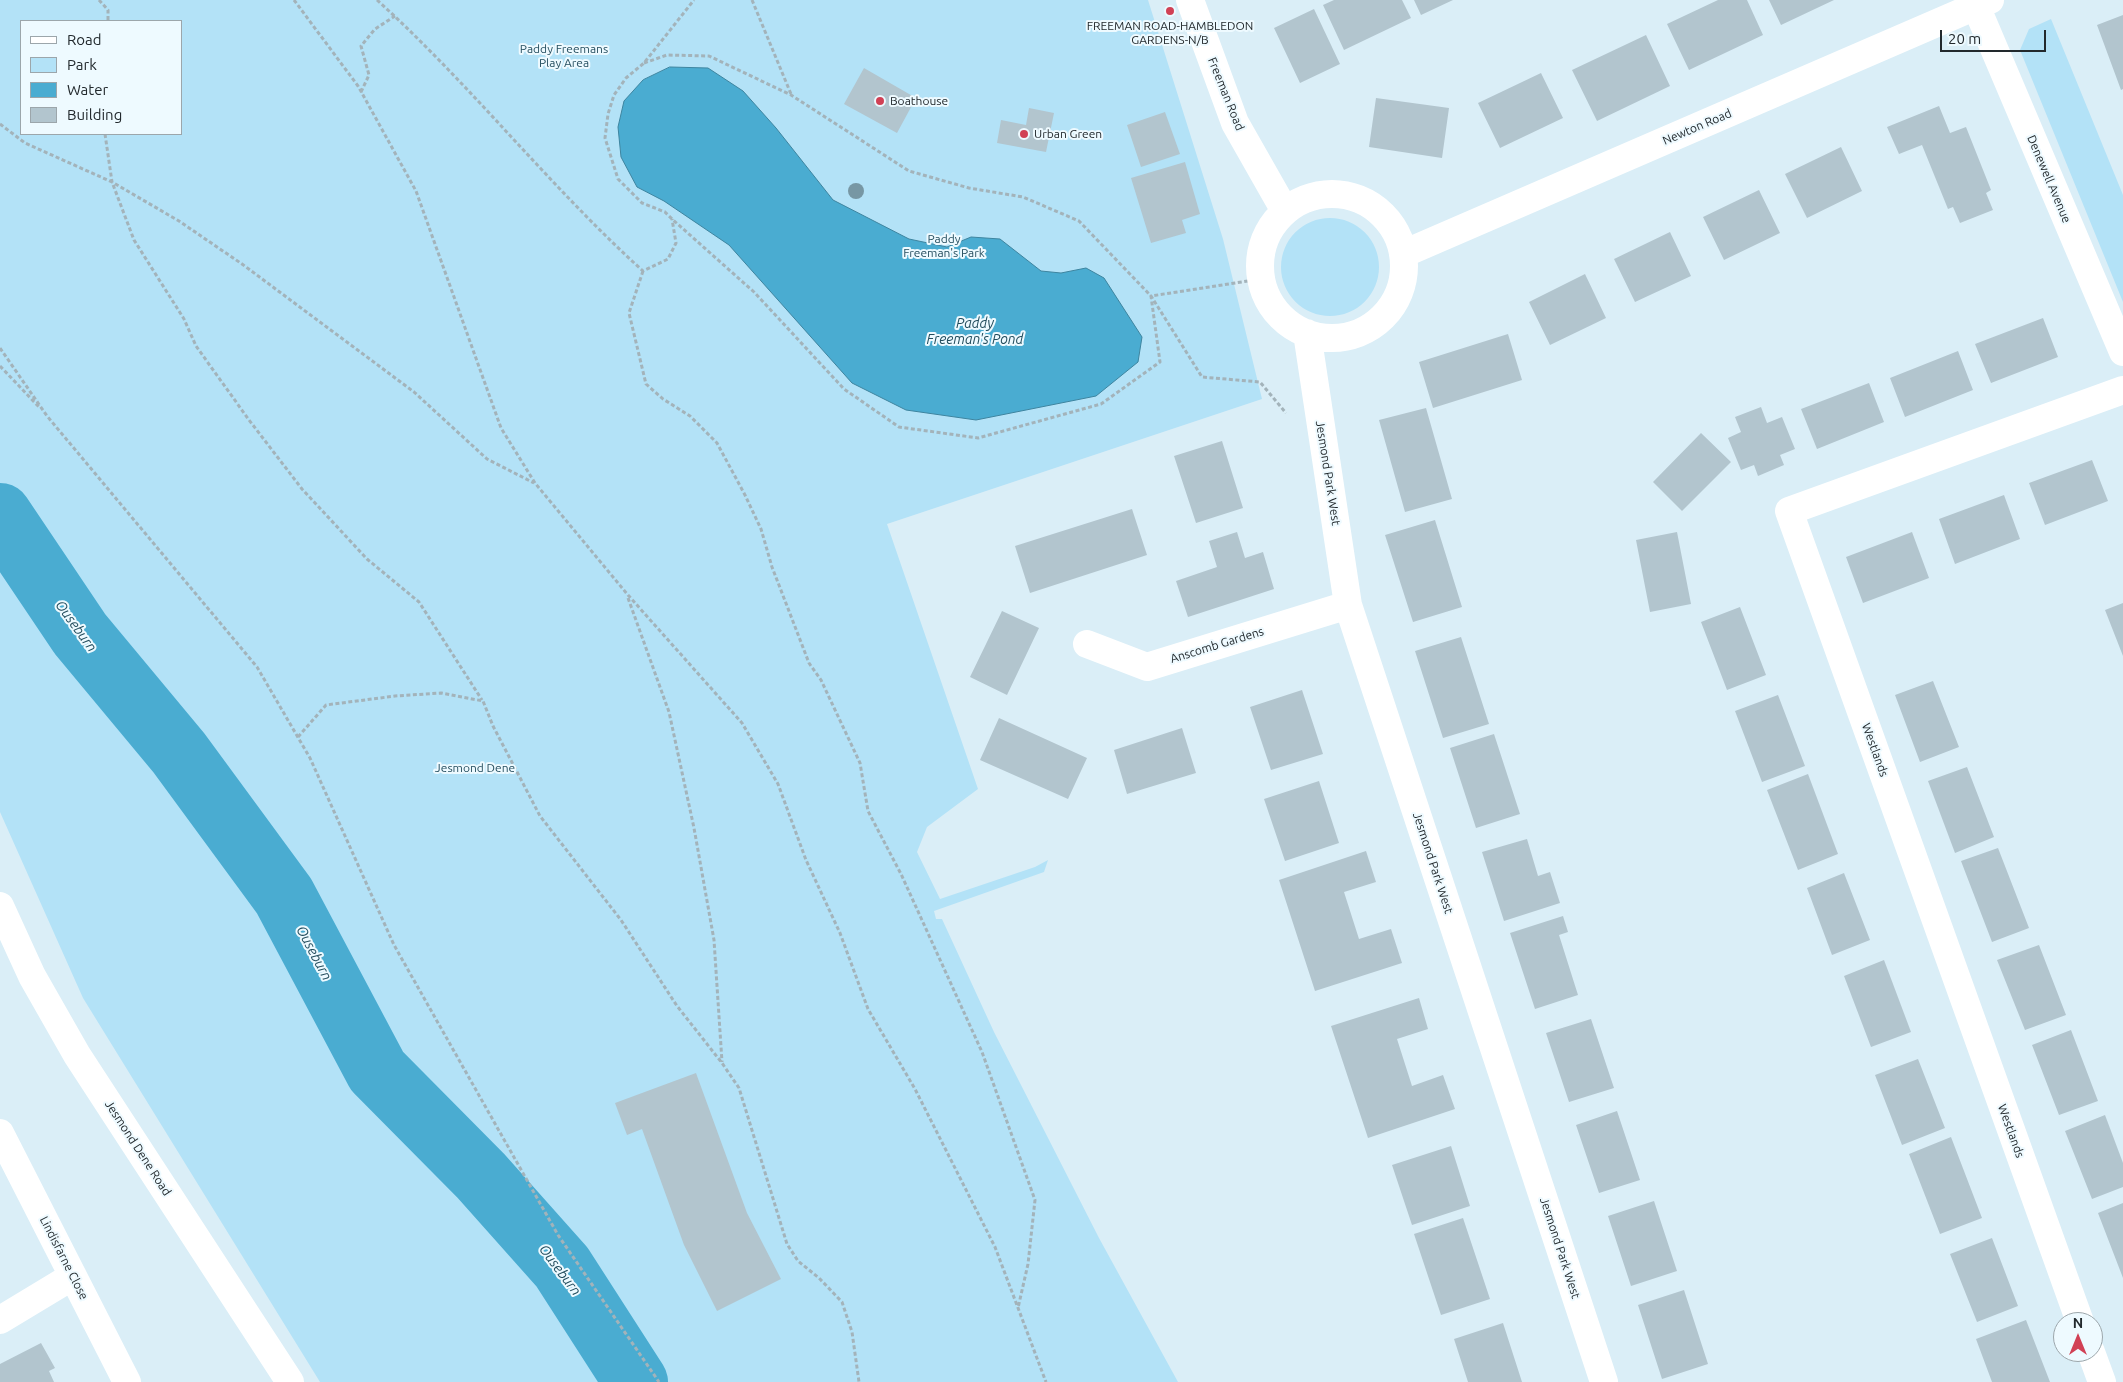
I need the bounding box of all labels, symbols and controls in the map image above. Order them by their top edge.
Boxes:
marker: FREEMAN ROAD-HAMBLEDON GARDENS-N/B [1164,5,1176,17]
place label: FREEMAN ROAD-HAMBLEDON GARDENS-N/B [1087,19,1253,47]
legend [20,20,182,135]
scale bar [1943,20,2049,52]
text: 20 m [1948,30,1981,47]
text: Road [67,31,102,48]
park label: Paddy Freemans Play Area [520,42,608,70]
street label: Freeman Road [1205,55,1247,133]
text: Park [67,56,97,73]
text: Water [67,81,108,98]
place label: Boathouse [890,94,948,108]
marker: Boathouse [874,95,886,107]
text: Building [67,106,122,123]
street label: Newton Road [1660,106,1734,148]
place label: Urban Green [1034,127,1102,141]
marker: Urban Green [1018,128,1030,140]
street label: Denewell Avenue [2024,133,2074,225]
park label: Paddy Freeman's Park [903,232,985,260]
water label: Paddy Freeman's Pond [927,315,1023,348]
street label: Jesmond Park West [1313,420,1343,526]
water label: Ouseburn [52,597,100,655]
street label: Anscomb Gardens [1169,624,1265,666]
street label: Westlands [1859,721,1891,779]
park label: Jesmond Dene [435,761,515,775]
street label: Jesmond Park West [1410,810,1456,916]
water label: Ouseburn [293,923,335,983]
street label: Jesmond Dene Road [102,1098,174,1198]
street label: Westlands [1995,1102,2027,1160]
street label: Jesmond Park West [1537,1195,1583,1301]
street label: Lindisfarne Close [37,1214,91,1302]
water label: Ouseburn [535,1241,585,1299]
north arrow [2053,1312,2103,1362]
text: N [2073,1315,2083,1331]

